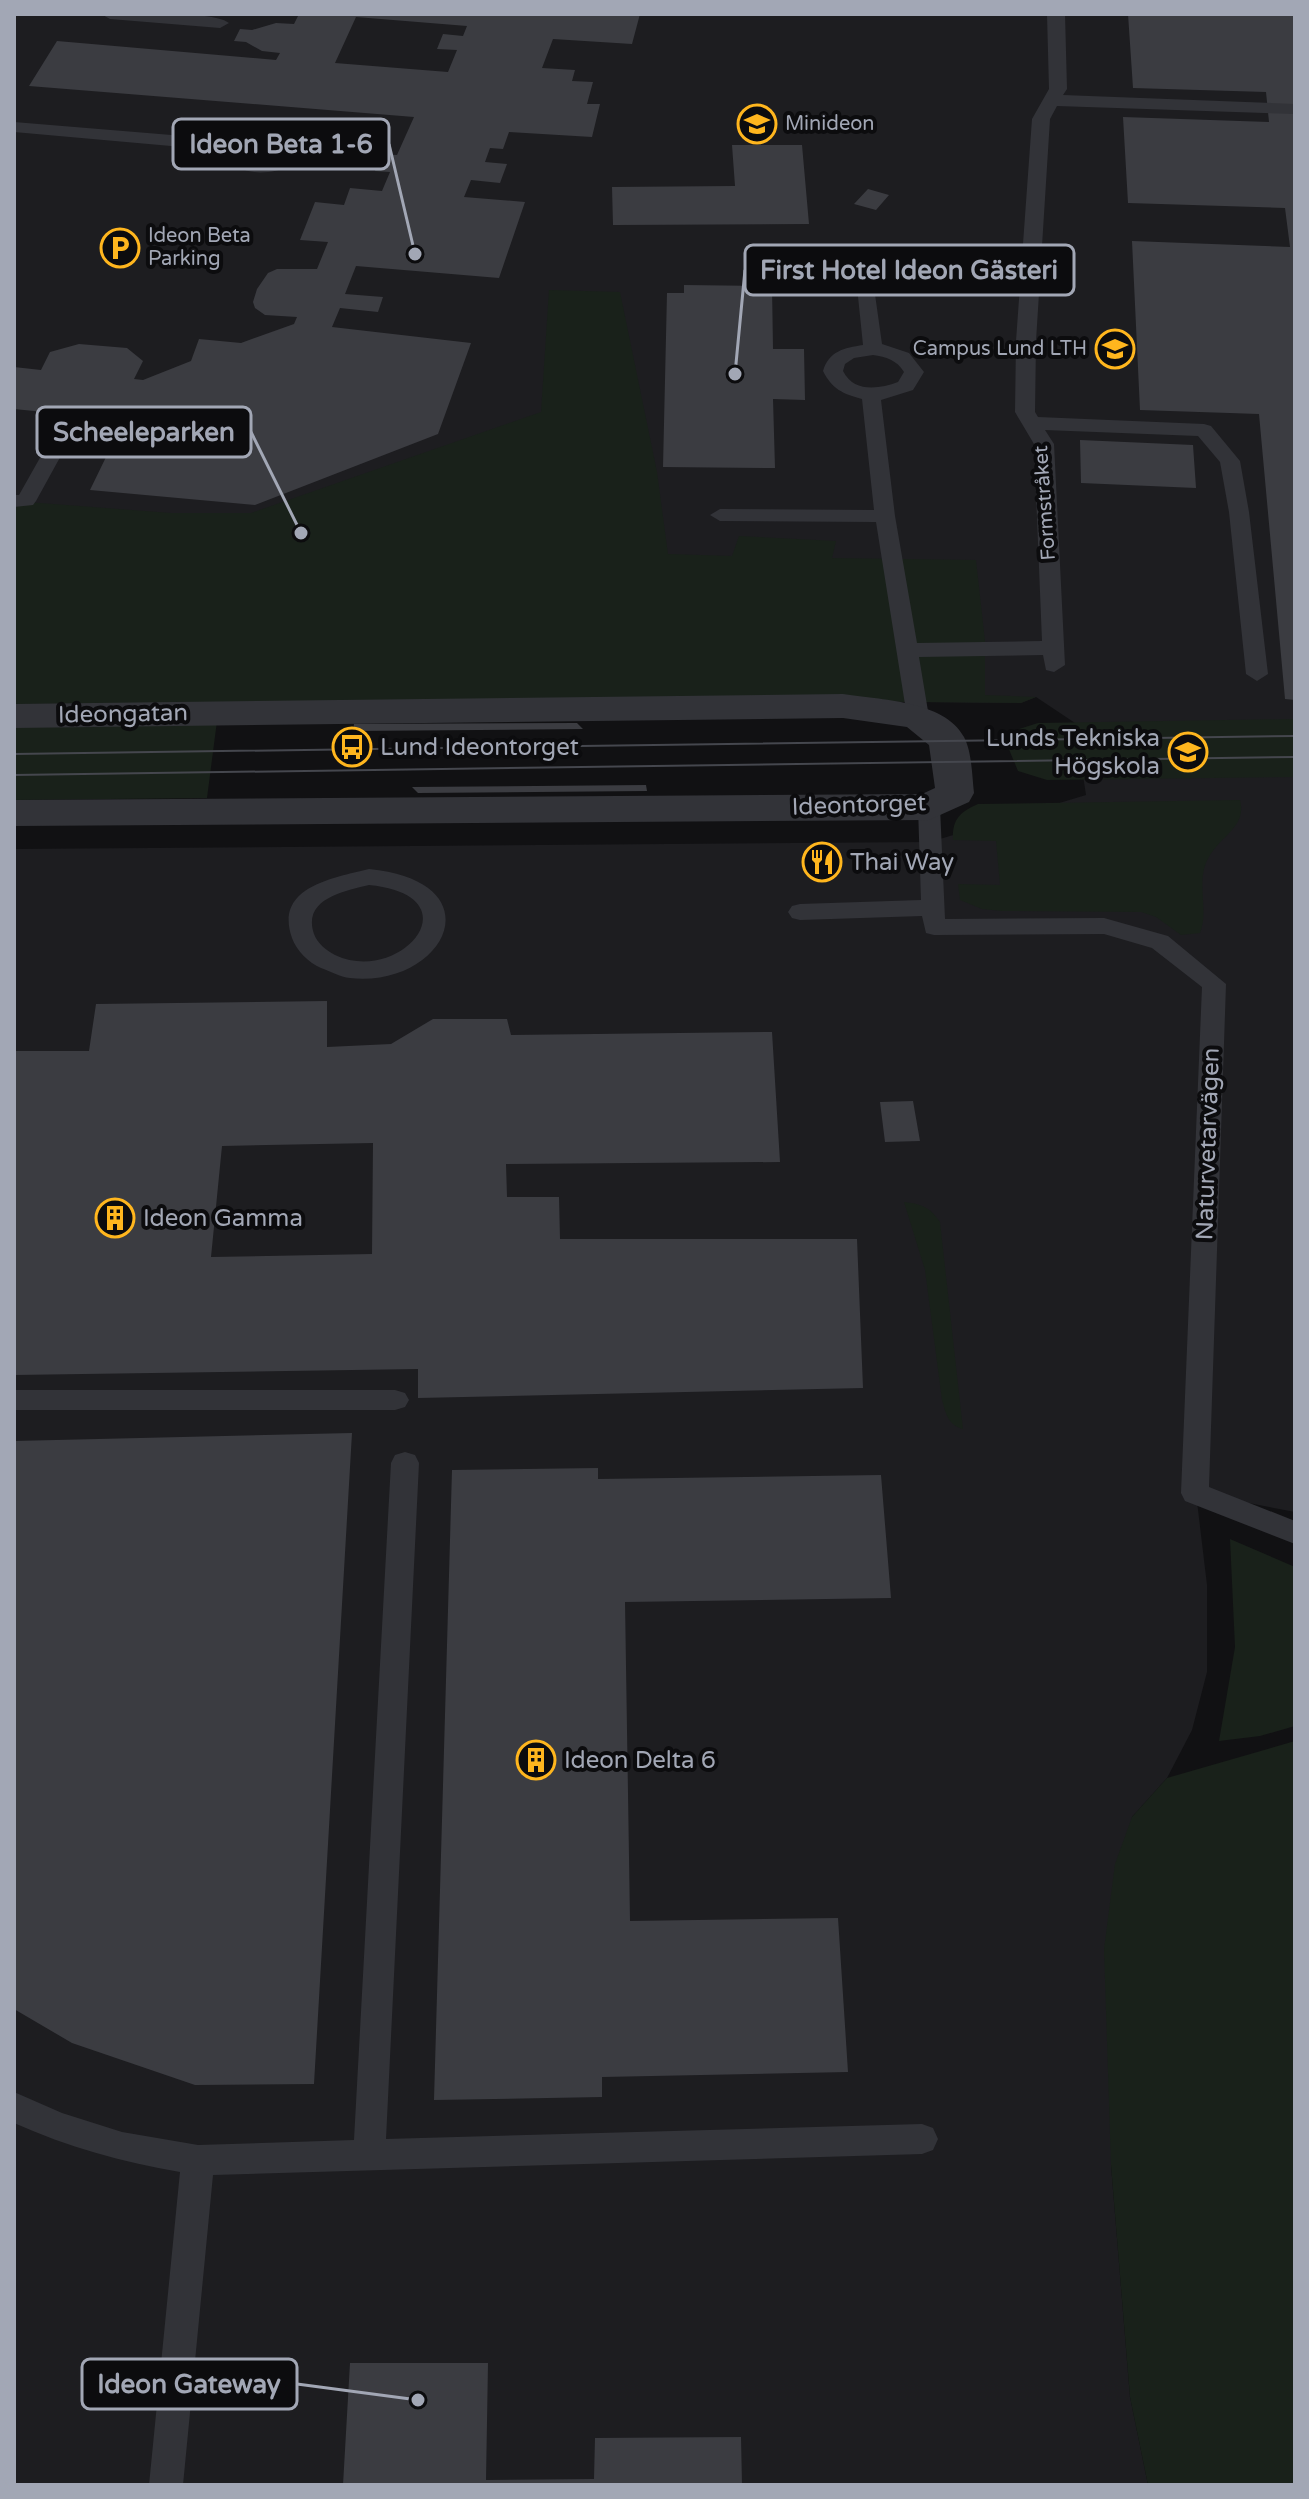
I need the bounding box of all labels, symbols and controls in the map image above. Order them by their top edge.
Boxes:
school or university icon: Minideon [736,103,778,145]
place label: Minideon [785,112,875,136]
callout: Ideon Beta 1-6 [173,119,389,169]
text: Ideon Beta 1-6 [189,129,373,160]
place label: Ideon Beta Parking [148,224,251,271]
parking icon: Ideon Beta Parking [99,227,141,269]
callout: First Hotel Ideon Gästeri [745,245,1074,295]
text: First Hotel Ideon Gästeri [760,255,1058,286]
school or university icon: Campus Lund LTH [1094,328,1136,370]
place label: Campus Lund LTH [913,337,1087,361]
callout: Scheeleparken [37,407,251,457]
text: Scheeleparken [53,417,235,448]
street label: Formstråket [1029,444,1061,561]
street label: Ideongatan [58,698,188,730]
place label: Lunds Tekniska Högskola [986,724,1160,781]
bus stop icon: Lund Ideontorget [331,726,373,768]
school or university icon: Lunds Tekniska Högskola [1167,731,1209,773]
place label: Lund Ideontorget [380,733,579,762]
street label: Ideontorget [791,788,927,822]
restaurant icon: Thai Way [801,841,843,883]
place label: Thai Way [850,848,954,877]
street label: Naturvetarvägen [1190,1047,1226,1241]
building icon: Ideon Gamma [94,1197,136,1239]
place label: Ideon Gamma [143,1204,303,1233]
building icon: Ideon Delta 6 [515,1739,557,1781]
place label: Ideon Delta 6 [564,1746,716,1775]
callout: Ideon Gateway [82,2359,297,2409]
text: Ideon Gateway [97,2369,281,2400]

